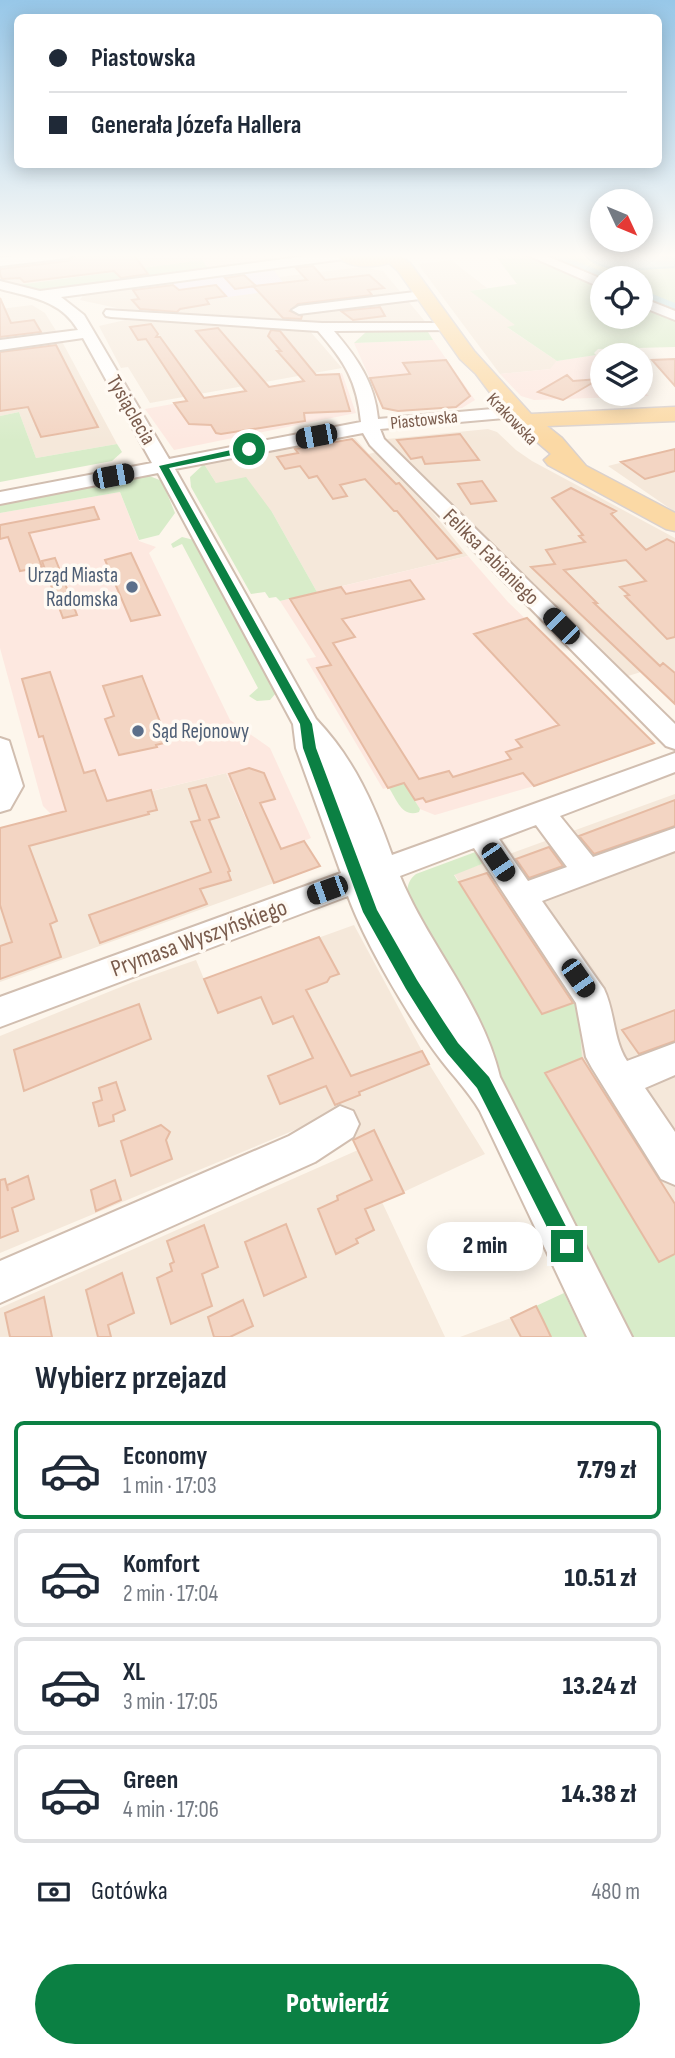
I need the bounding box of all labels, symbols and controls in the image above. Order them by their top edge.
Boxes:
text: Piastowska [91,43,196,74]
text: Generała Józefa Hallera [91,110,302,141]
north arrow [590,189,653,252]
map controls [590,189,653,406]
button: locate [590,266,653,329]
button: layers [590,343,653,406]
street label: Tysiąclecia [101,371,161,449]
street label: Krakowska [482,389,542,449]
street label: Piastowska [389,406,459,434]
car [294,422,339,450]
route start [233,433,265,465]
car [91,462,136,490]
street label: Feliksa Fabianiego [438,504,544,610]
place label: Urząd Miasta Radomska [27,563,118,612]
marker: Urząd Miasta Radomska [124,579,140,595]
car [539,604,584,648]
place label: Sąd Rejonowy [152,719,249,744]
marker: Sąd Rejonowy [130,723,146,739]
car [478,839,519,885]
car [304,873,351,907]
street label: Prymasa Wyszyńskiego [107,893,291,983]
car [558,955,599,1001]
callout: 2 min [427,1222,542,1270]
route end [551,1230,583,1262]
text: 2 min [463,1232,507,1260]
text: Wybierz przejazd [35,1359,227,1398]
icon: car [39,1439,102,1502]
text: Economy [123,1441,207,1472]
text: 7.79 zł [577,1455,636,1486]
text: 1 min · 17:03 [123,1472,217,1500]
icon: car [39,1547,102,1610]
text: Komfort [123,1549,200,1580]
text: 10.51 zł [564,1563,636,1594]
text: 2 min · 17:04 [123,1580,218,1608]
icon: car [39,1655,102,1718]
text: XL [123,1657,145,1688]
text: 13.24 zł [562,1671,636,1702]
text: 3 min · 17:05 [123,1688,218,1716]
icon: car [39,1763,102,1826]
text: Green [123,1765,178,1796]
text: 14.38 zł [561,1779,636,1810]
text: 4 min · 17:06 [123,1796,219,1824]
icon: cash [35,1873,73,1911]
text: Gotówka [91,1876,168,1907]
text: 480 m [592,1878,640,1906]
button: Potwierdź [35,1964,640,2044]

